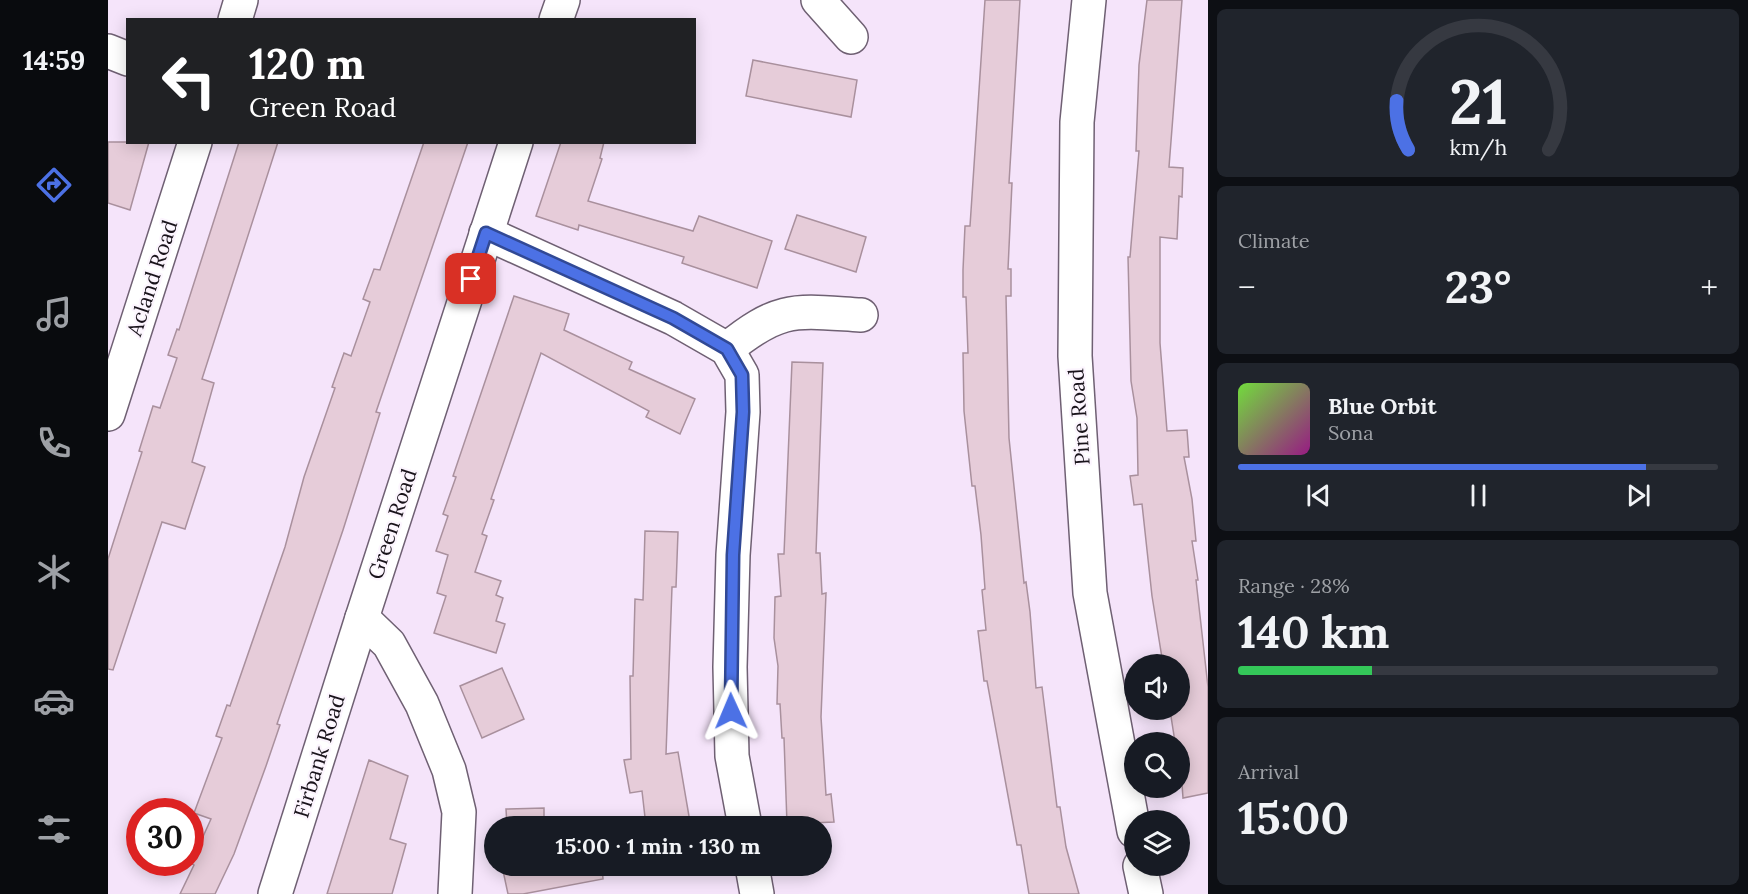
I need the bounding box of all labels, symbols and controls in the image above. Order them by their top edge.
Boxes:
text: 120 m [249,37,365,91]
icon: left [150,42,228,120]
text: 14:59 [23,43,85,77]
text: 21 [1449,61,1507,141]
text: Green Road [249,90,396,124]
text: km/h [1449,133,1507,161]
icon: directions [33,164,75,206]
street label: Acland Road [120,217,183,340]
text: Climate [1238,228,1310,253]
pin [445,253,496,304]
text: 23° [1445,258,1511,315]
icon: arrive [454,262,487,295]
text: − [1238,266,1256,308]
text: + [1700,266,1718,308]
icon: music [33,293,75,335]
street label: Pine Road [1062,368,1096,466]
text: Blue Orbit [1328,392,1436,420]
text: Sona [1328,420,1374,445]
icon: phone [33,422,75,464]
street label: Green Road [361,465,423,583]
icon: previous [1302,479,1335,512]
icon: pause [1462,479,1495,512]
icon: next [1622,479,1655,512]
icon: climate [33,551,75,593]
text: Range · 28% [1238,573,1350,598]
text: 140 km [1238,603,1389,660]
map controls [1124,654,1190,876]
button: sound [1124,654,1190,720]
position arrow [699,679,763,743]
icon: car [33,680,75,722]
street label: Firbank Road [287,691,351,821]
button: search [1124,732,1190,798]
text: Arrival [1238,759,1299,784]
text: 15:00 [1238,789,1349,846]
speed limit sign: 30 [126,798,204,876]
icon: filters [33,808,75,850]
button: layers [1124,810,1190,876]
text: 15:00 · 1 min · 130 m [556,832,760,860]

